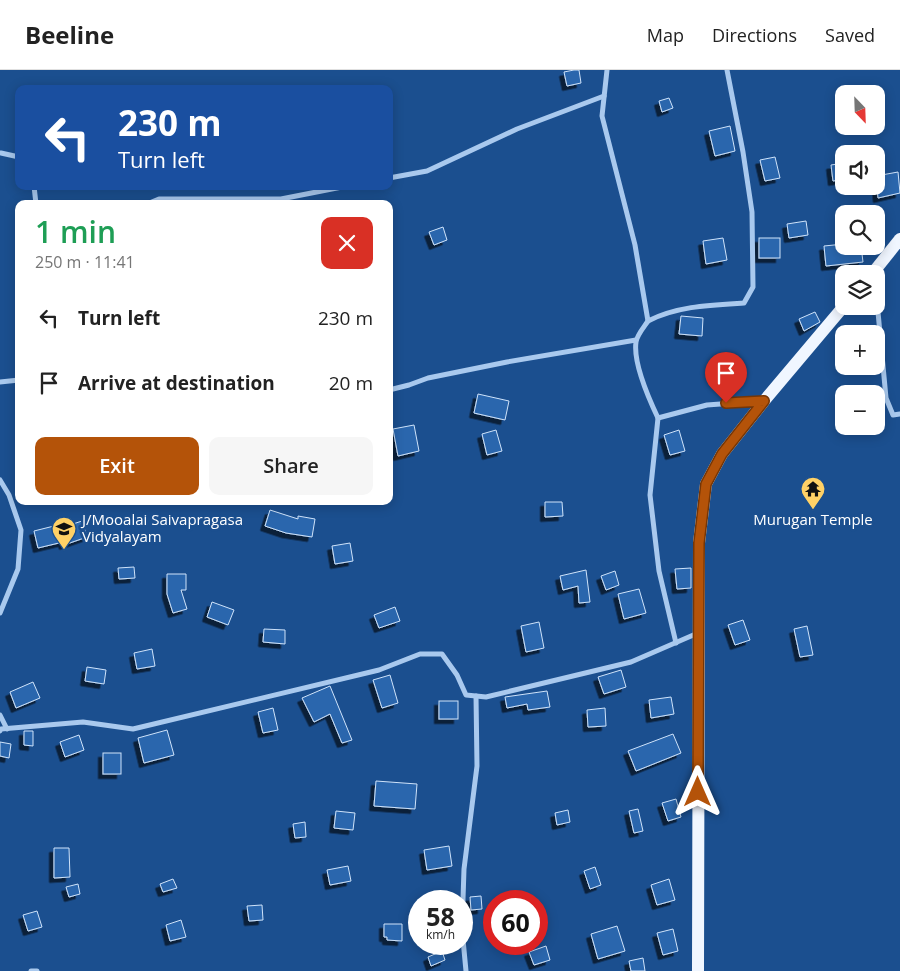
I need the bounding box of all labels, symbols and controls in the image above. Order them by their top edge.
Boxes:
text: Beeline [25,18,114,51]
text: Map [647,23,684,47]
text: Directions [712,23,797,47]
text: Saved [825,23,875,47]
north arrow [835,85,885,135]
map controls [835,85,885,435]
text: 230 m [118,99,222,146]
icon: left [35,105,100,170]
text: Turn left [118,144,205,174]
button: sound [835,145,885,195]
button: search [835,205,885,255]
text: 1 min [35,211,116,252]
button: close [321,217,373,269]
text: 250 m · 11:41 [35,251,135,273]
button: layers [835,265,885,315]
icon: left [35,304,63,332]
text: Turn left [78,305,160,331]
text: 230 m [318,305,373,331]
button: + [835,325,885,375]
pin [705,352,747,403]
icon: arrive [712,359,740,387]
icon: arrive [35,369,63,397]
text: Arrive at destination [78,370,275,396]
text: 20 m [329,370,373,396]
button: − [835,385,885,435]
button: Exit [35,437,199,495]
button: Share [209,437,373,495]
temple icon: Murugan Temple [800,476,826,510]
place label: J/Mooalai Saivapragasa Vidyalayam [80,509,243,546]
place label: Murugan Temple [753,509,873,529]
school or university icon: J/Mooalai Saivapragasa Vidyalayam [51,516,77,550]
position arrow [671,765,723,817]
speed limit sign: 60 [483,890,548,955]
text: 58 [426,899,455,933]
text: km/h [426,926,455,943]

